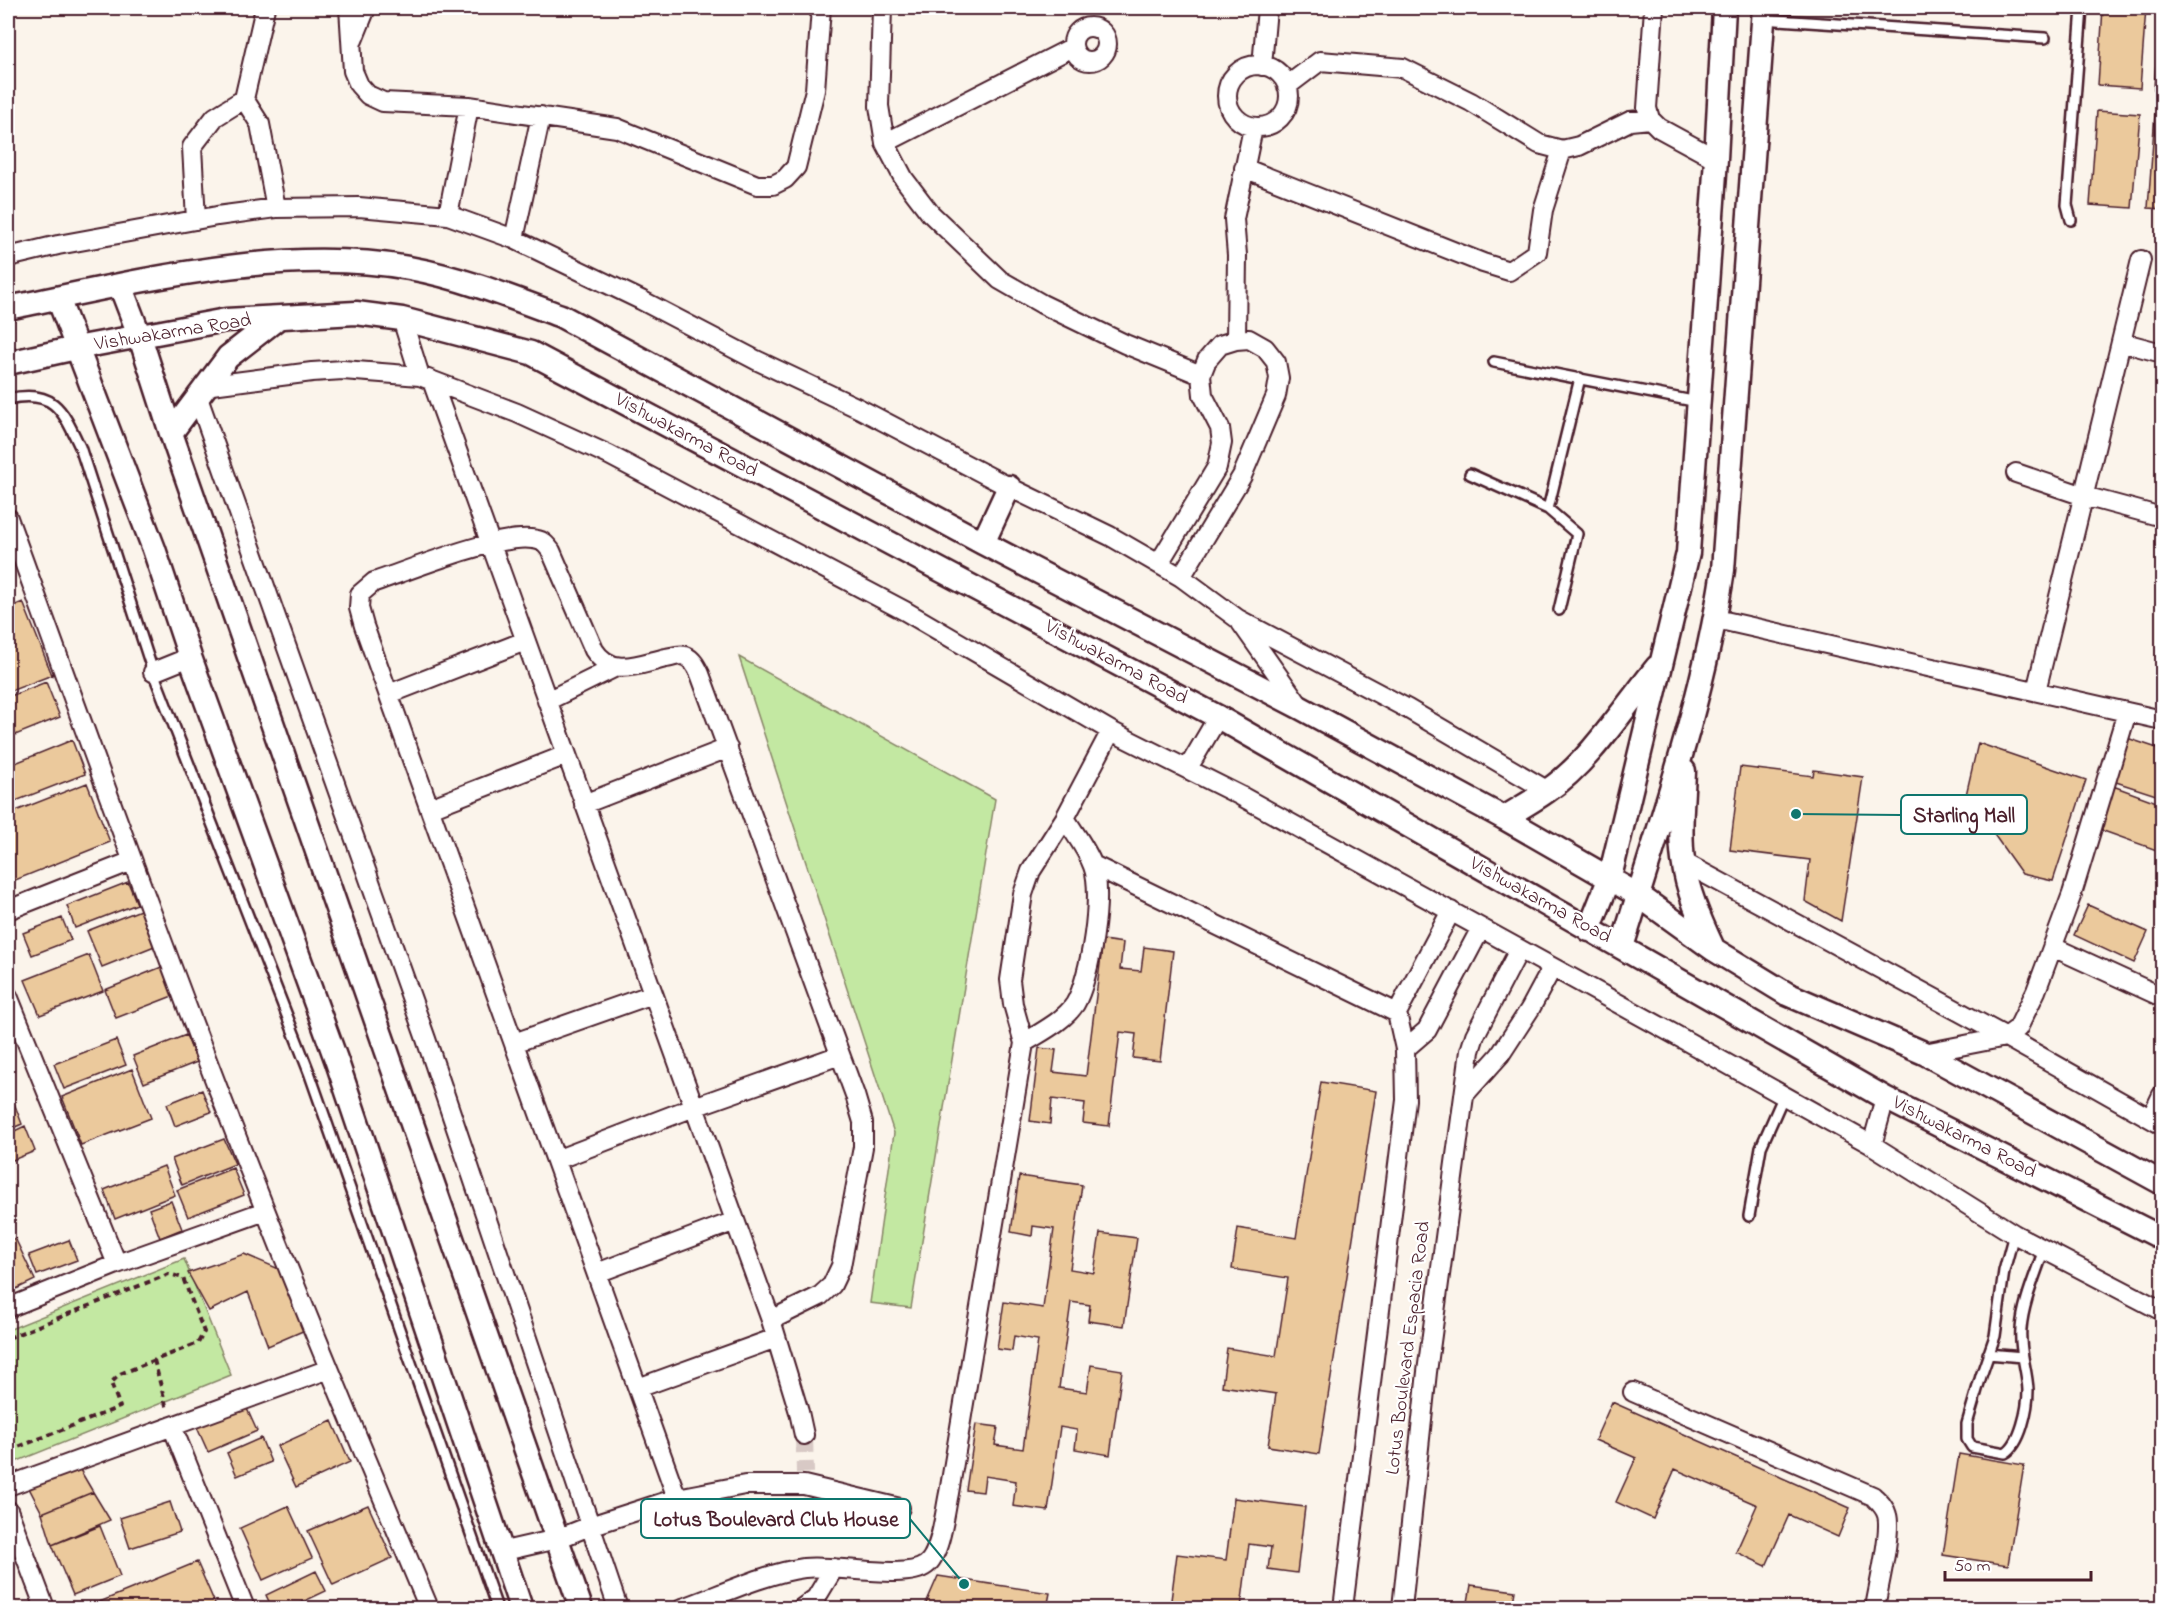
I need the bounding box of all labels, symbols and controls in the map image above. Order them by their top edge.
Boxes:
street label: Vishwakarma Road [92,306,253,360]
street label: Vishwakarma Road [608,386,763,486]
street label: Vishwakarma Road [1038,613,1193,713]
callout: Starling Mall [1901,795,2027,834]
text: Starling Mall [1913,802,2015,834]
street label: Vishwakarma Road [1463,849,1616,952]
street label: Vishwakarma Road [1886,1089,2041,1187]
street label: Lotus Boulevard Espacia Road [1379,1219,1439,1477]
callout: Lotus Boulevard Club House [641,1499,910,1538]
text: Lotus Boulevard Club House [653,1506,899,1536]
scale bar [1945,1544,2090,1582]
text: 50 m [1954,1554,1991,1580]

